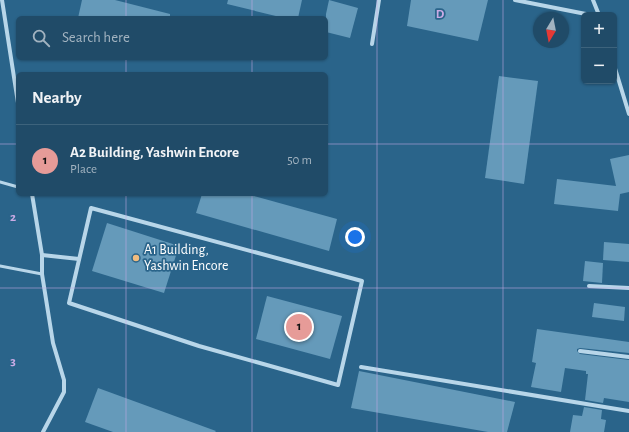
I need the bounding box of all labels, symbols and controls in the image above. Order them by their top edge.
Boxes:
text: D [436,8,445,21]
north arrow [533,12,569,48]
map controls [581,12,617,84]
button: + [581,12,617,48]
search box [16,16,328,60]
icon: search [30,27,52,49]
text: Search here [62,30,130,45]
button: − [581,48,617,84]
text: Nearby [32,89,82,106]
text: A2 Building, Yashwin Encore [70,145,239,160]
text: 1 [43,154,47,167]
text: 50 m [287,154,312,167]
text: Place [70,163,97,176]
text: 2 [10,211,16,224]
your location [345,227,365,247]
place label: A1 Building, Yashwin Encore [144,243,228,273]
marker: A1 Building, Yashwin Encore [131,253,141,263]
pin: 1 [286,312,312,342]
text: 3 [10,355,16,368]

